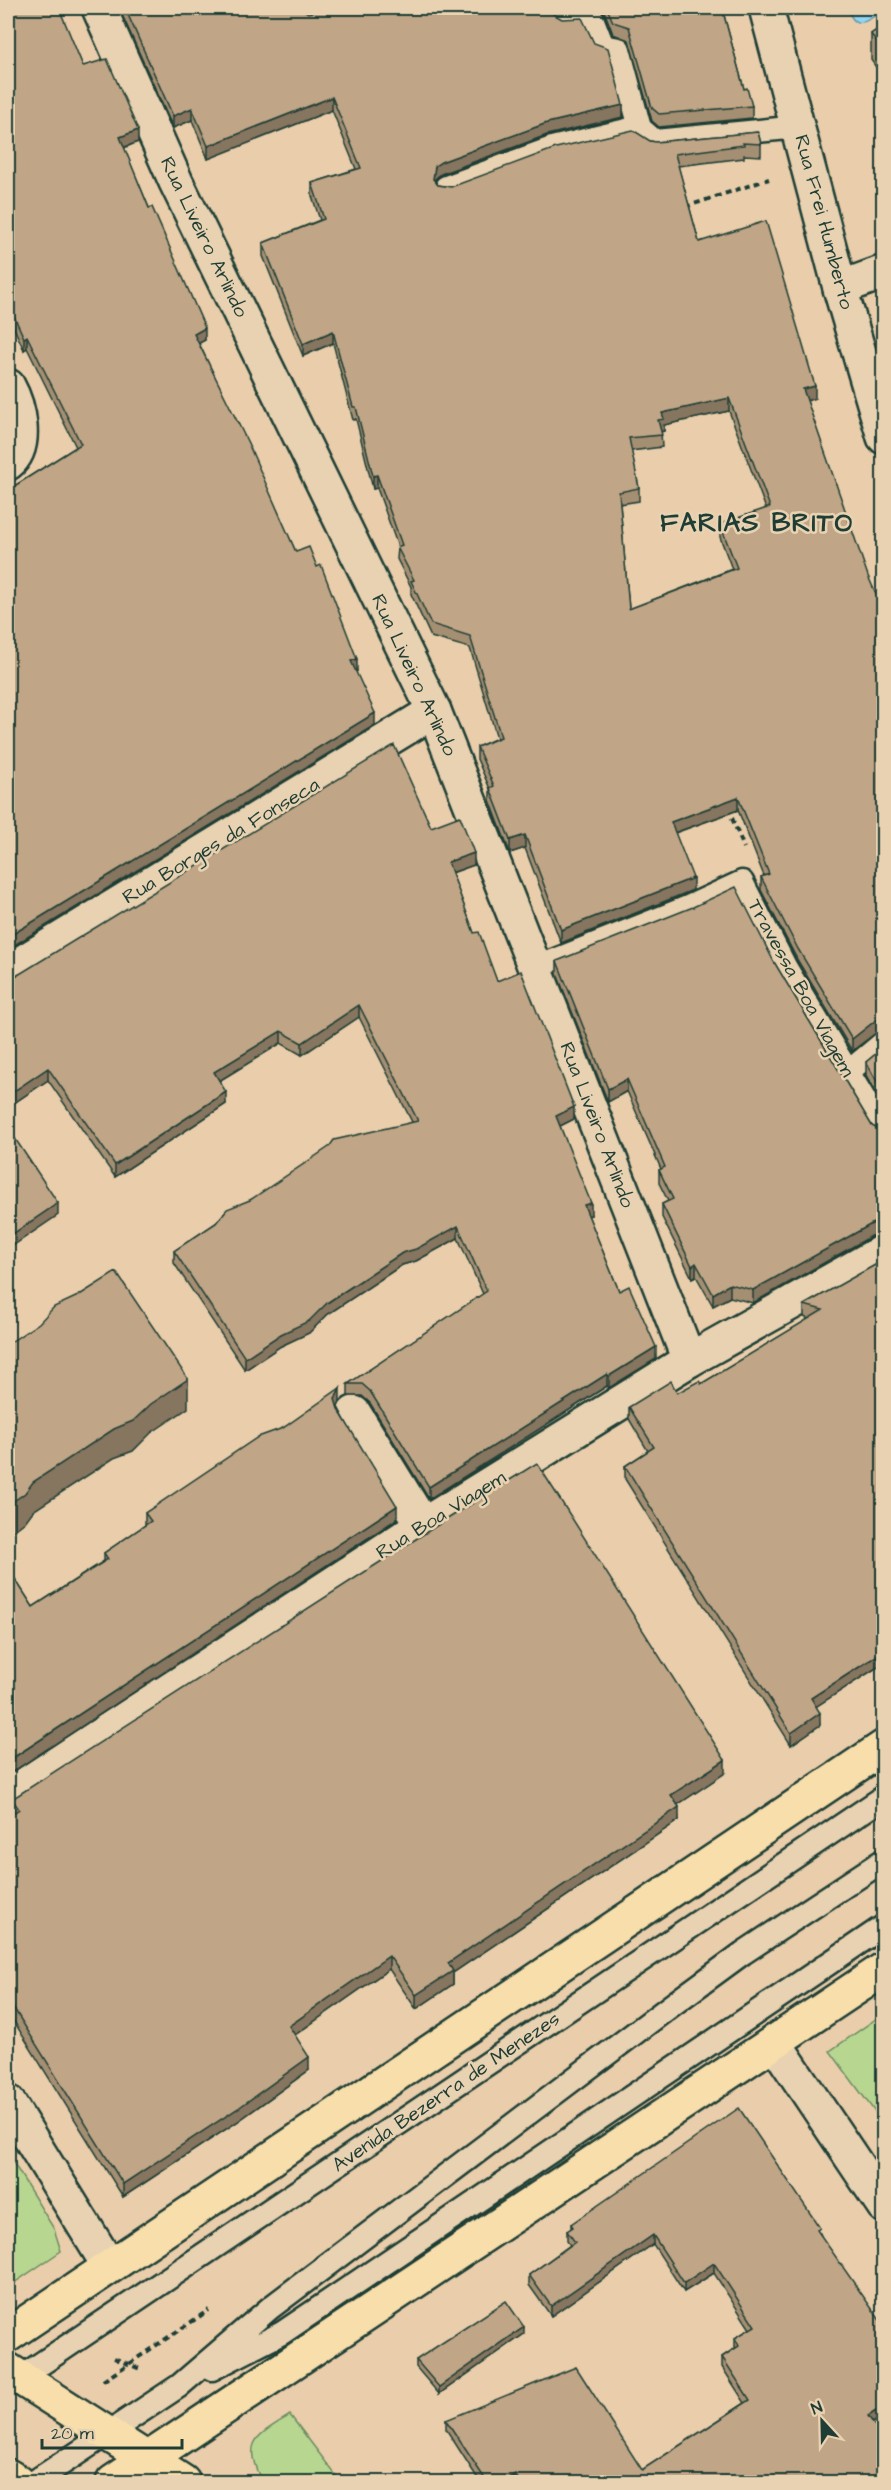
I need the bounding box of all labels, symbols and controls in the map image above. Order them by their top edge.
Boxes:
street label: Rua Frei Humberto [787,132,861,312]
street label: Rua Liveiro Arlindo [153,152,255,322]
district label: FARIAS BRITO [660,505,854,541]
street label: Rua Liveiro Arlindo [364,590,464,760]
street label: Rua Borges da Fonseca [117,771,325,912]
street label: Travessa Boa Viagem [740,894,862,1083]
street label: Rua Liveiro Arlindo [552,1038,642,1212]
street label: Rua Boa Viagem [371,1464,512,1567]
street label: Avenida Bezerra de Menezes [326,2005,566,2179]
north arrow [792,2391,852,2451]
text: N [808,2396,826,2420]
scale bar [42,2412,182,2450]
text: 20 m [51,2421,94,2446]

